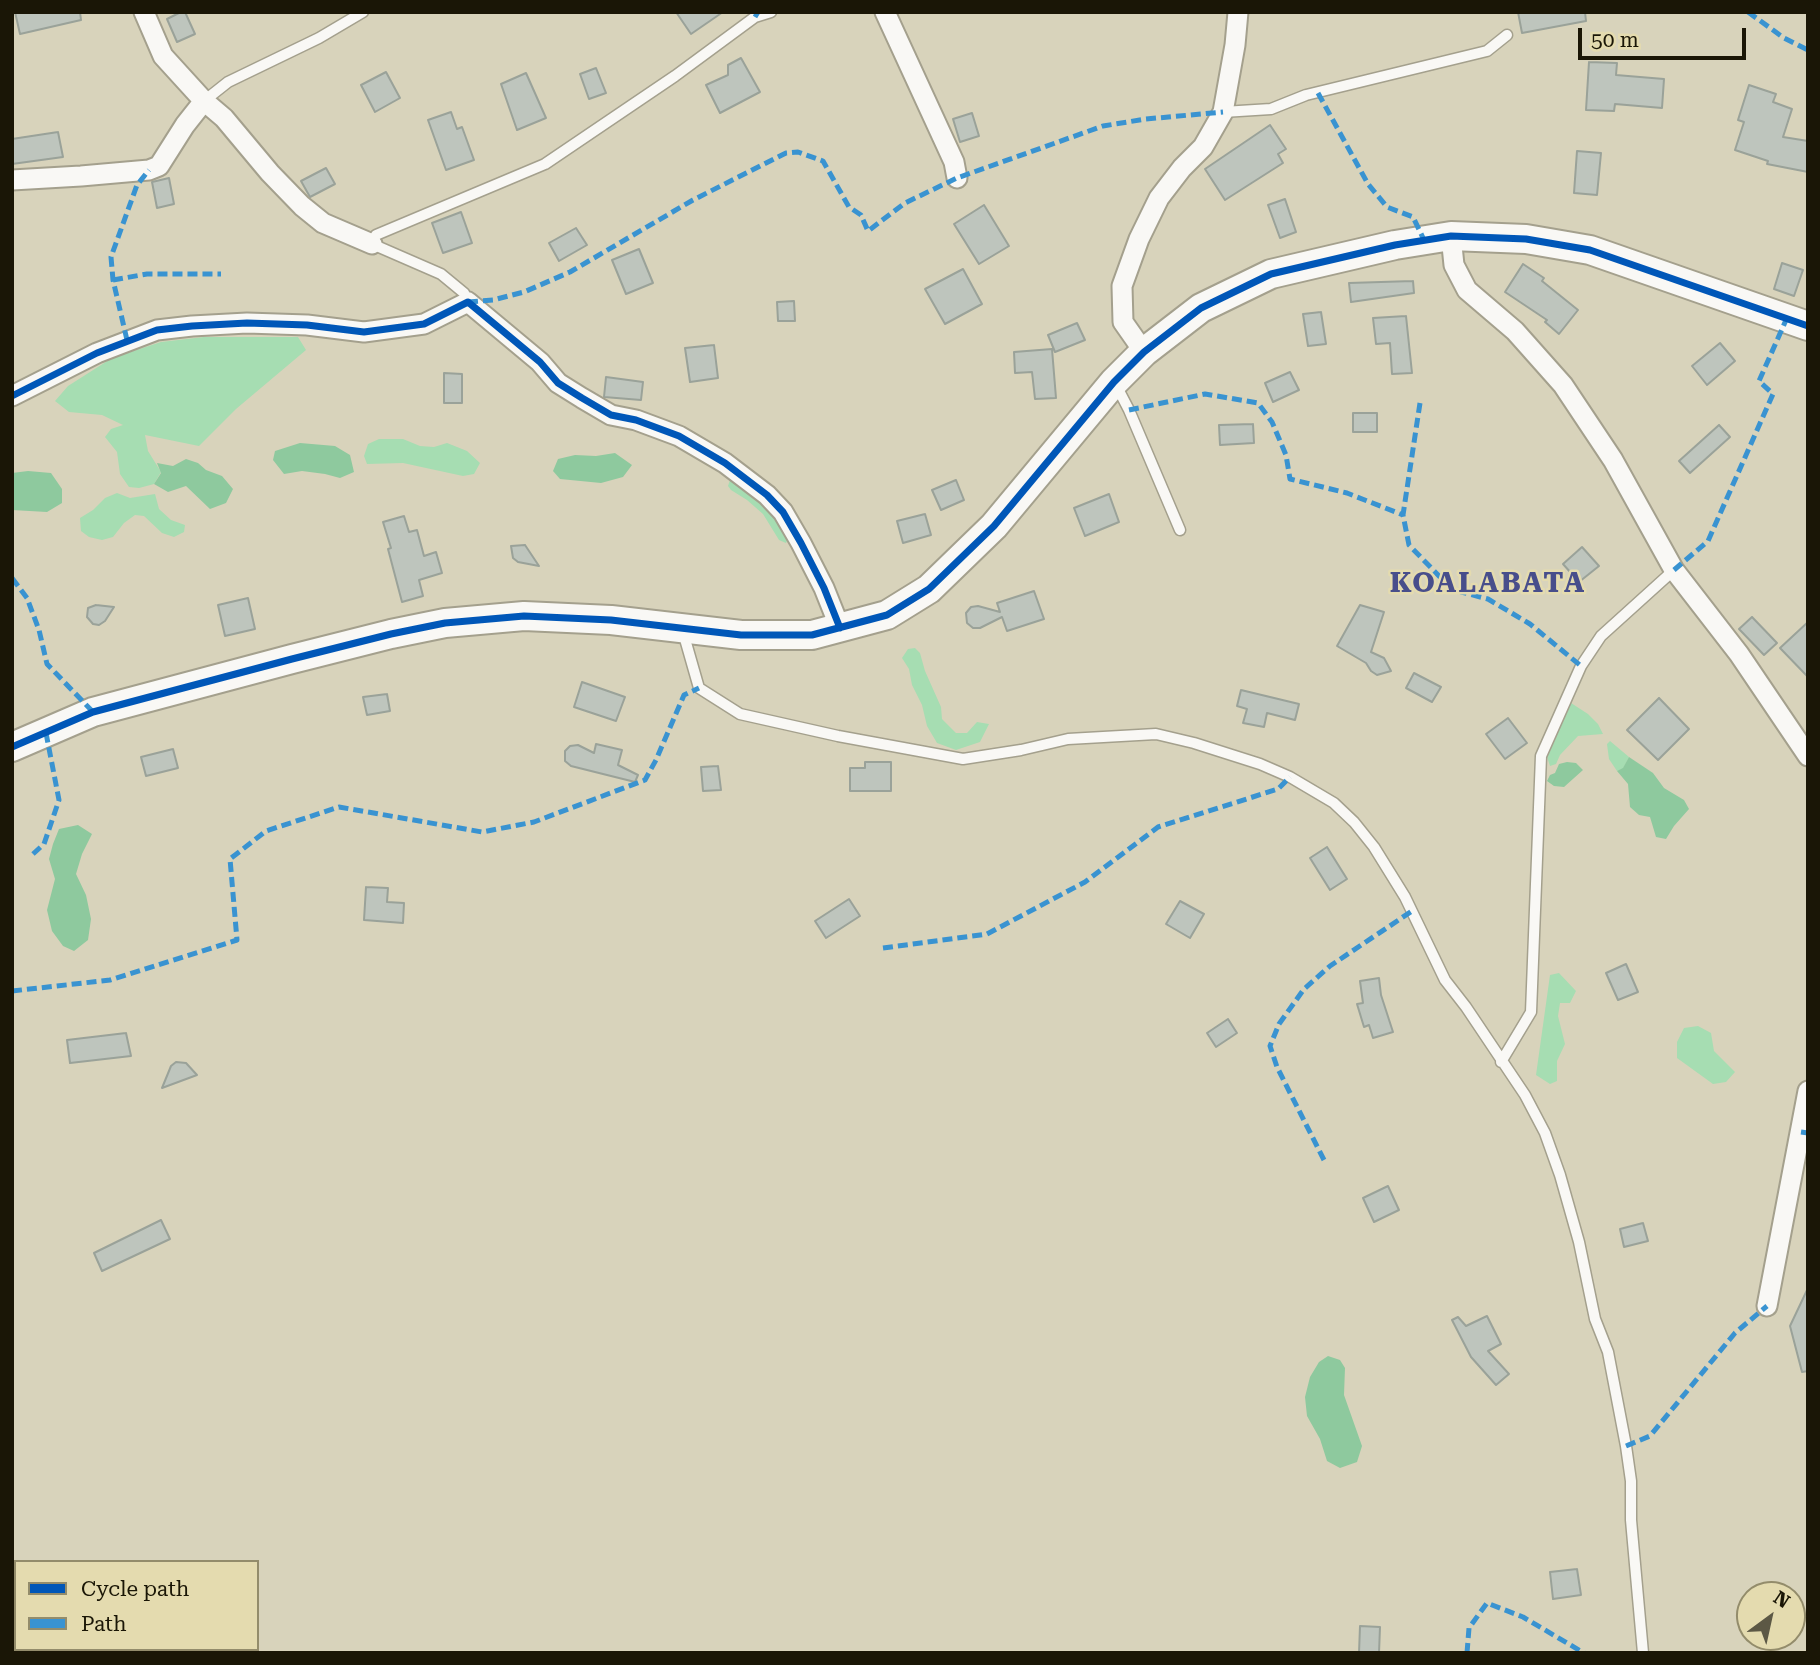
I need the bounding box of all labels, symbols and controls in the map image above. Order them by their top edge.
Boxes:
scale bar [1582,14,1750,58]
text: 50 m [1591,28,1639,52]
district label: KOALABATA [1391,567,1585,601]
legend [14,1560,259,1651]
text: Cycle path [81,1577,189,1601]
north arrow [1736,1581,1806,1651]
text: N [1769,1586,1794,1613]
text: Path [81,1612,127,1636]

